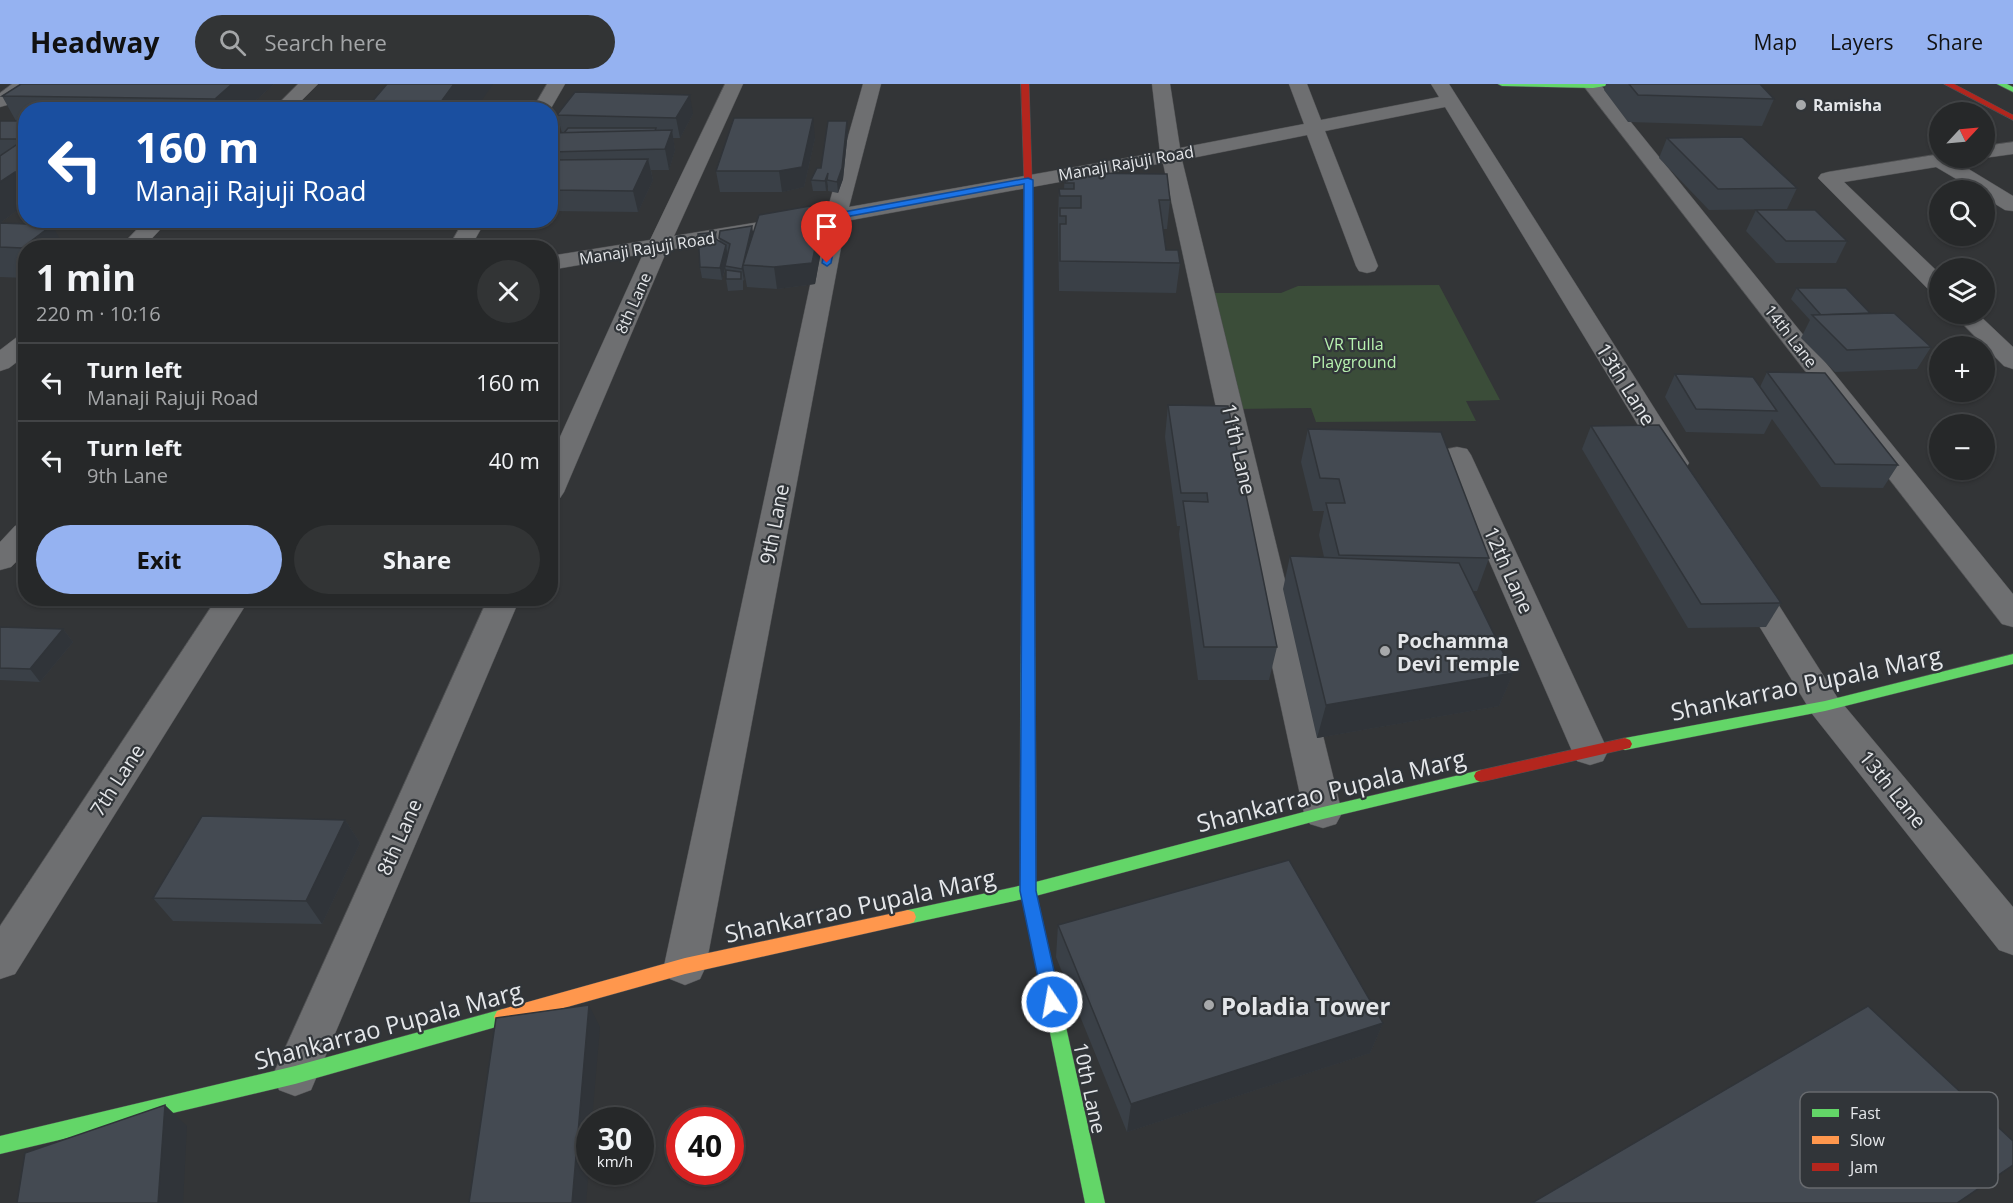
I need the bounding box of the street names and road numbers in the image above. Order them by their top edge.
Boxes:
street label: Manaji Rajuji Road [1057,140,1195,186]
street label: Manaji Rajuji Road [577,226,717,270]
street label: 8th Lane [610,269,656,337]
street label: 14th Lane [1760,300,1822,372]
street label: 13th Lane [1590,338,1662,430]
street label: 11th Lane [1215,401,1263,497]
street label: 9th Lane [753,482,795,566]
street label: 12th Lane [1478,522,1540,618]
street label: Shankarrao Pupala Marg [1668,638,1944,728]
street label: 7th Lane [84,739,150,821]
street label: Shankarrao Pupala Marg [1193,741,1469,839]
street label: 13th Lane [1853,745,1933,833]
street label: 8th Lane [370,794,428,880]
street label: Shankarrao Pupala Marg [722,860,998,950]
street label: Shankarrao Pupala Marg [250,973,526,1077]
street label: 10th Lane [1067,1040,1113,1136]

